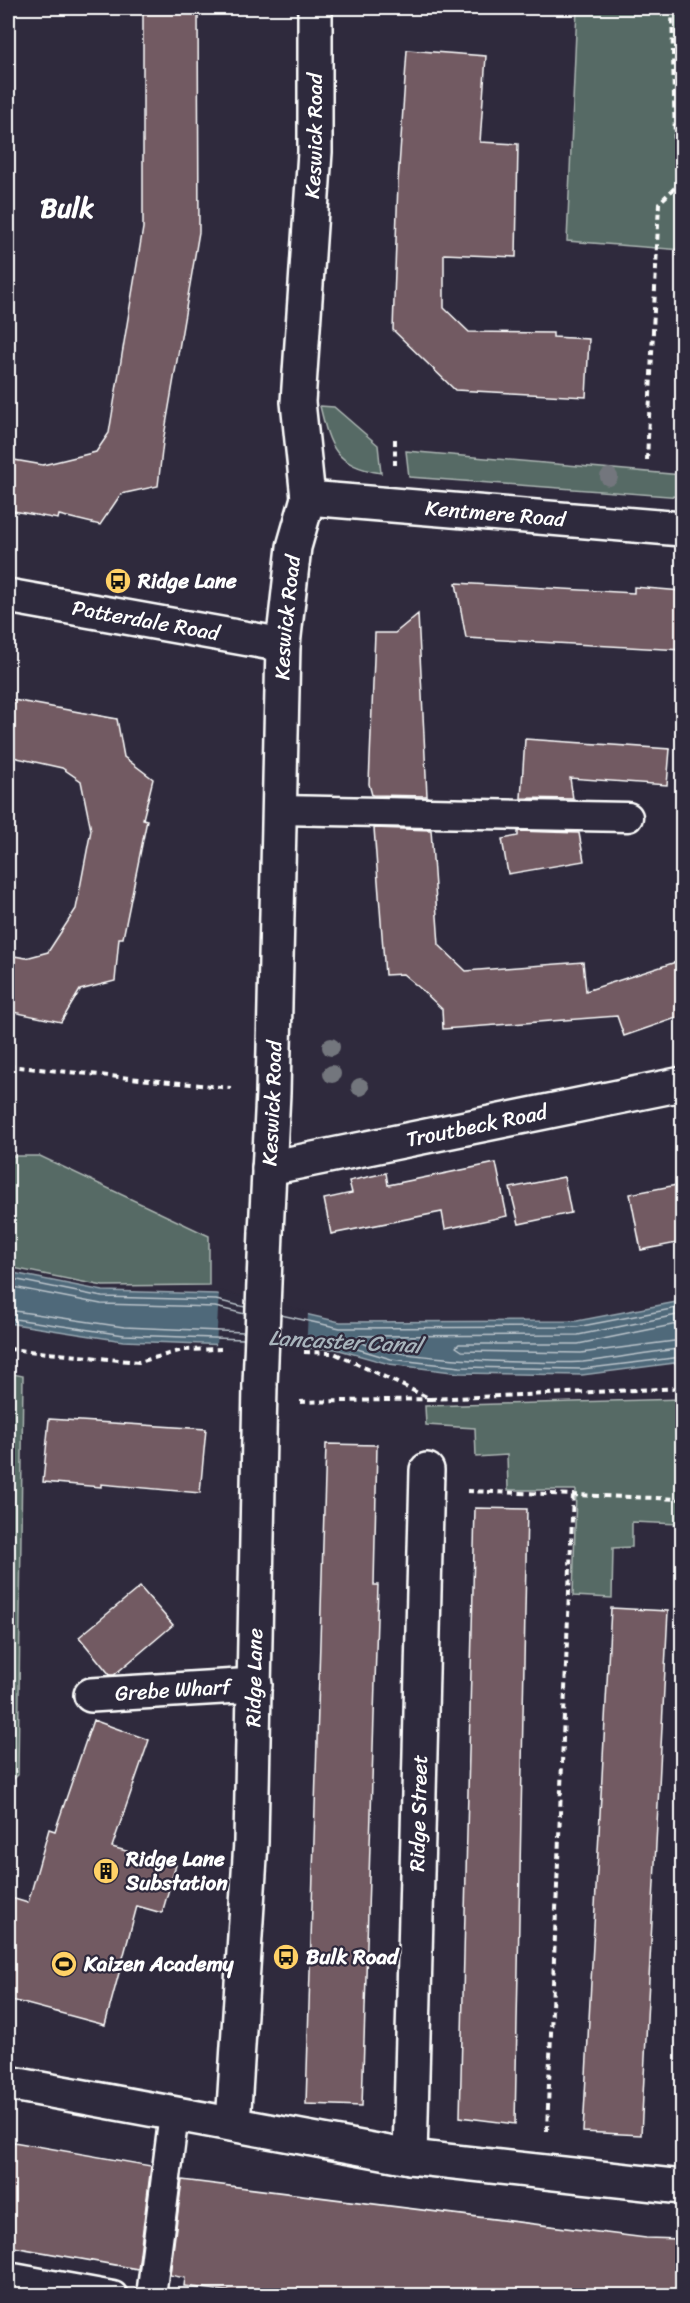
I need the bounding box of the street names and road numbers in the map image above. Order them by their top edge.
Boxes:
street label: Keswick Road [293,71,334,200]
street label: Kentmere Road [424,489,569,538]
street label: Keswick Road [263,551,312,680]
street label: Patterdale Road [69,589,224,653]
street label: Keswick Road [250,1038,293,1167]
street label: Troutbeck Road [403,1092,553,1159]
street label: Ridge Lane [234,1628,274,1727]
street label: Grebe Wharf [114,1667,235,1712]
street label: Ridge Street [398,1754,439,1872]

